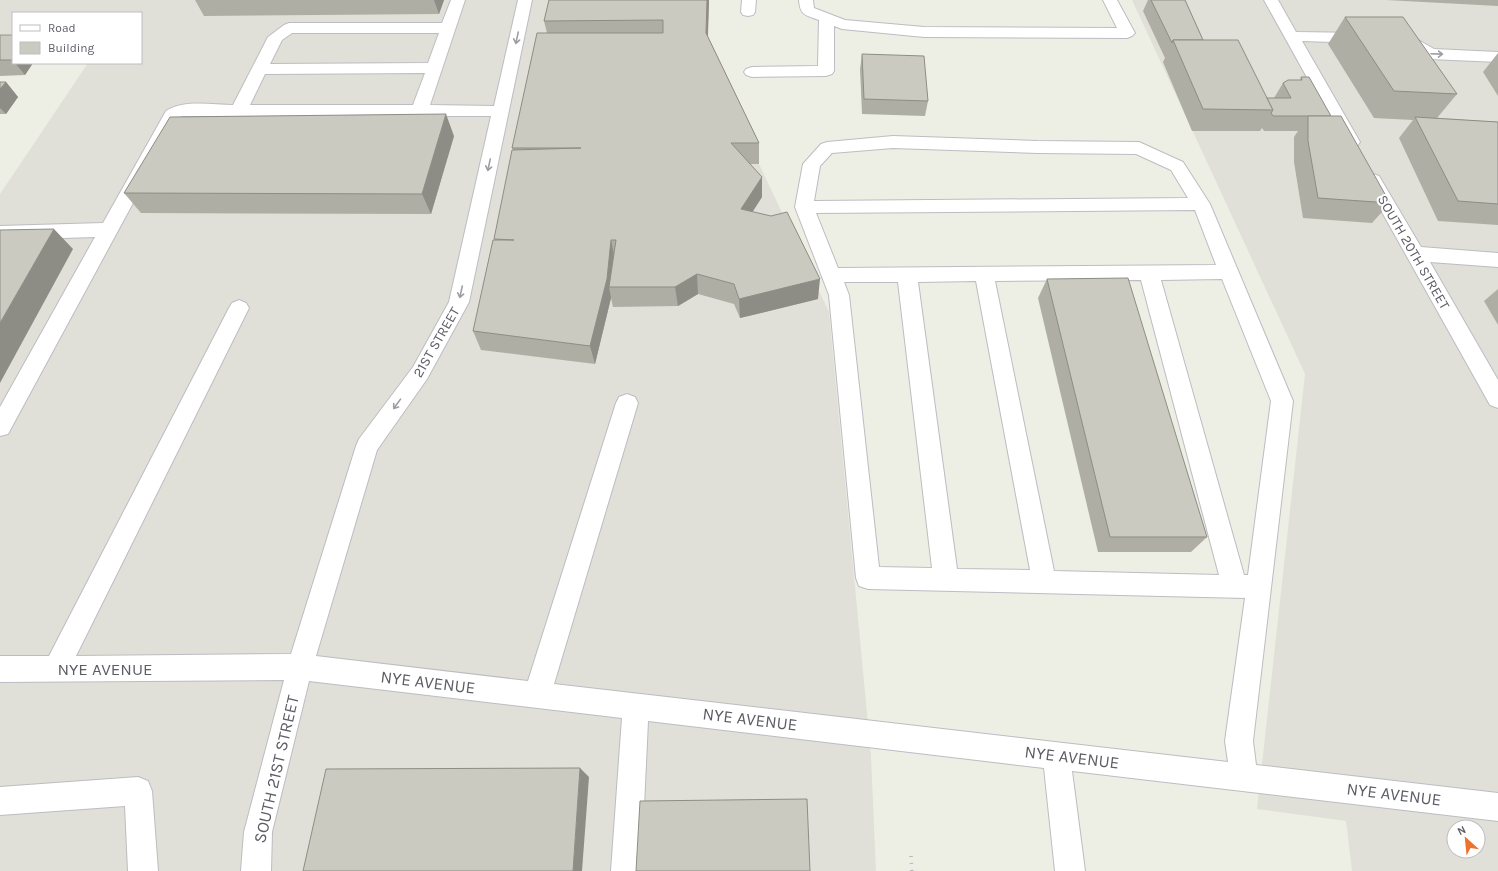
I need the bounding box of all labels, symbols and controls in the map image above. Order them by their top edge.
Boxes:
legend [12,12,142,64]
text: Road [48,21,76,35]
one-way arrow [512,31,520,44]
text: Building [48,41,95,55]
one-way arrow [1430,50,1443,58]
one-way arrow [484,158,492,171]
street label: SOUTH 20TH STREET [1374,192,1453,312]
one-way arrow [456,285,464,298]
street label: 21ST STREET [409,304,463,380]
one-way arrow [393,399,401,410]
street label: NYE AVENUE [57,659,153,679]
street label: NYE AVENUE [380,666,476,698]
street label: SOUTH 21ST STREET [249,693,303,845]
street label: NYE AVENUE [702,703,798,735]
street label: NYE AVENUE [1024,741,1120,773]
street label: NYE AVENUE [1346,778,1442,810]
north arrow [1446,819,1486,859]
text: N [1455,823,1468,838]

